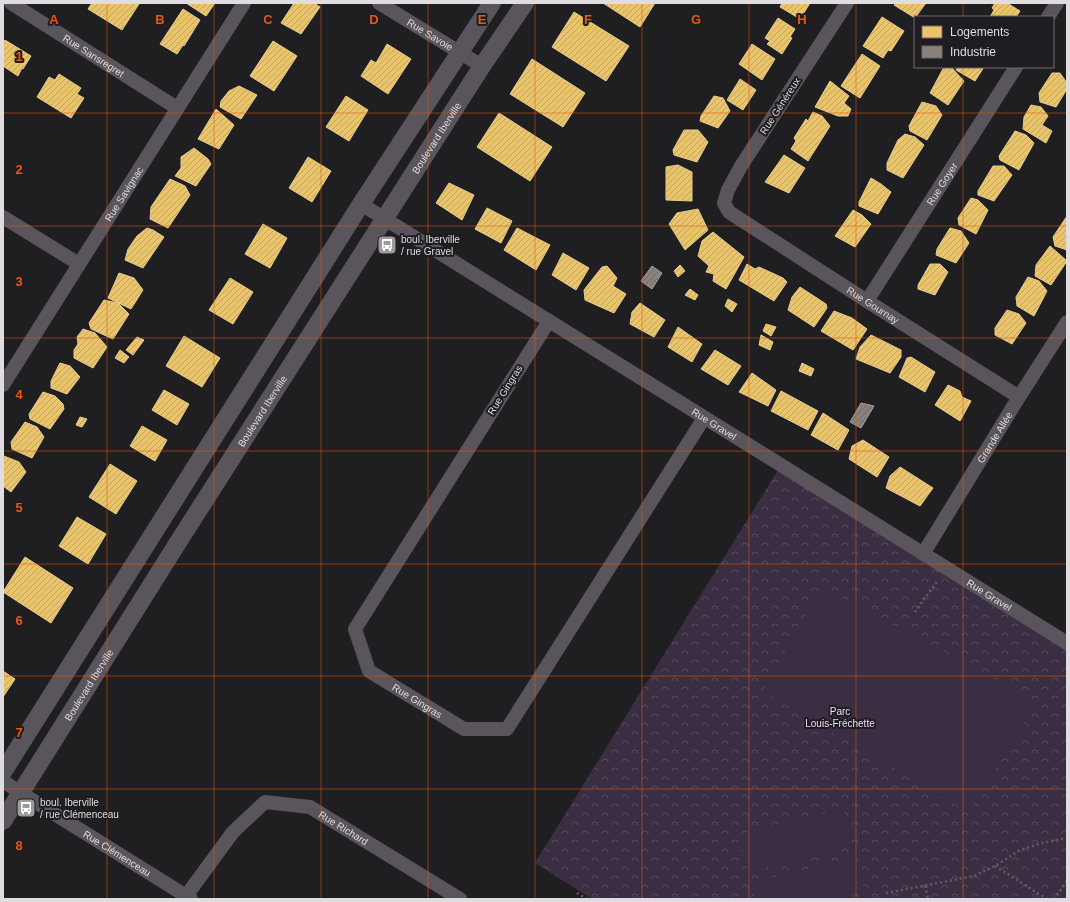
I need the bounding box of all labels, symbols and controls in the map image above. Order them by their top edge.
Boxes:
text: A [49,12,59,27]
text: B [155,12,165,27]
text: C [263,12,273,27]
text: D [369,12,379,27]
text: E [478,12,487,27]
text: F [584,12,592,27]
text: G [691,12,701,27]
text: H [797,12,807,27]
street label: Rue Savoie [405,16,455,53]
legend [914,16,1054,68]
text: Logements [950,25,1009,39]
street label: Rue Sansregret [61,32,127,79]
text: Industrie [950,45,996,59]
text: 1 [15,49,23,64]
street label: Rue Généreux [758,76,802,136]
street label: Boulevard Iberville [409,100,463,175]
street label: Rue Goyer [924,160,960,207]
text: 2 [15,162,23,177]
street label: Rue Savignac [102,165,145,223]
bus stop icon: boul. Iberville / rue Gravel [376,234,398,256]
place label: boul. Iberville / rue Gravel [401,234,460,257]
text: 3 [15,274,23,289]
street label: Rue Gournay [845,284,901,325]
street label: Rue Gingras [485,363,525,417]
street label: Boulevard Iberville [235,373,289,449]
text: 4 [15,387,23,402]
street label: Rue Gravel [690,406,739,442]
street label: Grande Allée [975,409,1014,465]
text: 5 [15,500,23,515]
street label: Rue Gravel [965,577,1014,613]
text: 6 [15,613,23,628]
street label: Boulevard Iberville [62,646,115,722]
street label: Rue Gingras [391,681,444,720]
park label: Parc Louis-Fréchette [805,706,875,729]
text: 7 [15,725,23,740]
bus stop icon: boul. Iberville / rue Clémenceau [15,797,37,819]
place label: boul. Iberville / rue Clémenceau [40,797,119,820]
street label: Rue Richard [317,808,370,847]
street label: Rue Clémenceau [81,828,153,878]
text: 8 [15,838,23,853]

